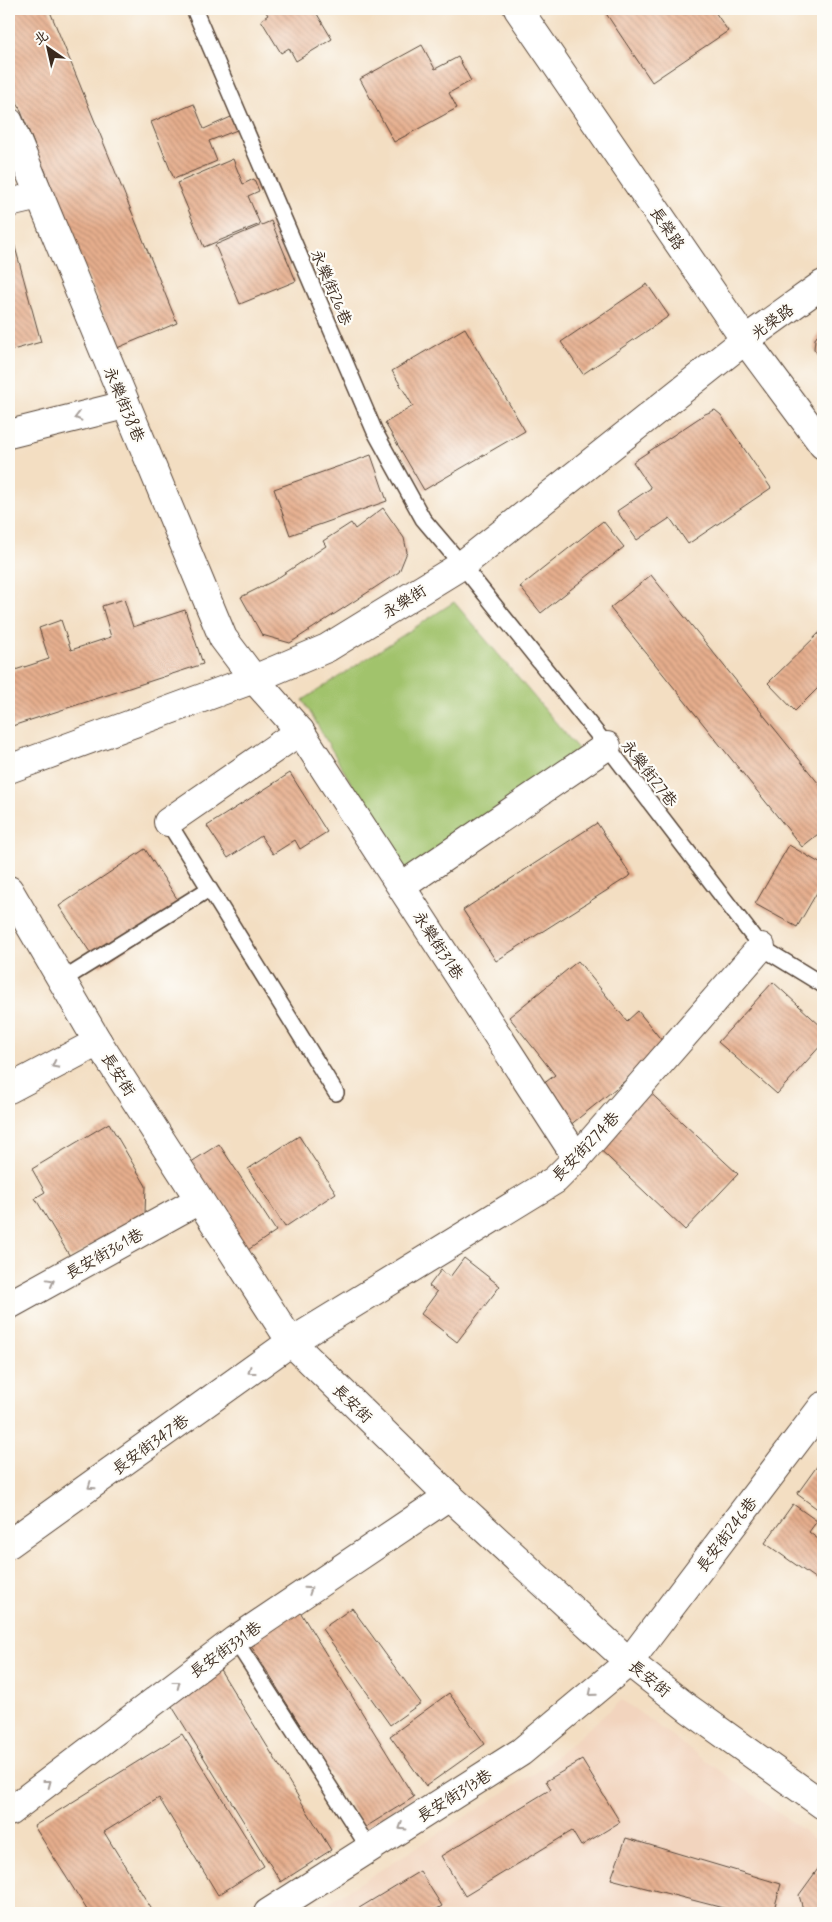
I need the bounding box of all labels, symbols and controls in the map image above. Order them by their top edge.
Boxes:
north arrow [22,22,72,72]
text: 北 [30,27,52,49]
street label: 長榮路 [645,203,689,255]
street label: 永樂街26巷 [305,246,356,329]
street label: 光榮路 [747,300,798,345]
street label: 永樂街38巷 [98,364,149,446]
one-way arrow [74,411,83,422]
street label: 永樂街 [379,581,431,624]
street label: 永樂街27巷 [616,736,682,812]
street label: 永樂街31巷 [408,907,468,984]
street label: 長安街 [96,1049,140,1101]
one-way arrow [51,1059,60,1069]
street label: 長安街274巷 [548,1108,625,1186]
street label: 長安街361巷 [62,1224,148,1284]
one-way arrow [46,1278,55,1288]
one-way arrow [247,1365,257,1374]
street label: 長安街 [327,1380,377,1428]
street label: 長安街347巷 [108,1410,193,1480]
one-way arrow [88,1480,97,1489]
street label: 長安街246巷 [692,1493,762,1577]
one-way arrow [303,1587,313,1596]
street label: 長安街331巷 [186,1617,266,1683]
street label: 長安街 [624,1656,674,1702]
one-way arrow [171,1682,180,1690]
one-way arrow [589,1688,598,1696]
street label: 長安街313巷 [413,1765,496,1828]
one-way arrow [42,1780,51,1789]
one-way arrow [399,1821,408,1831]

